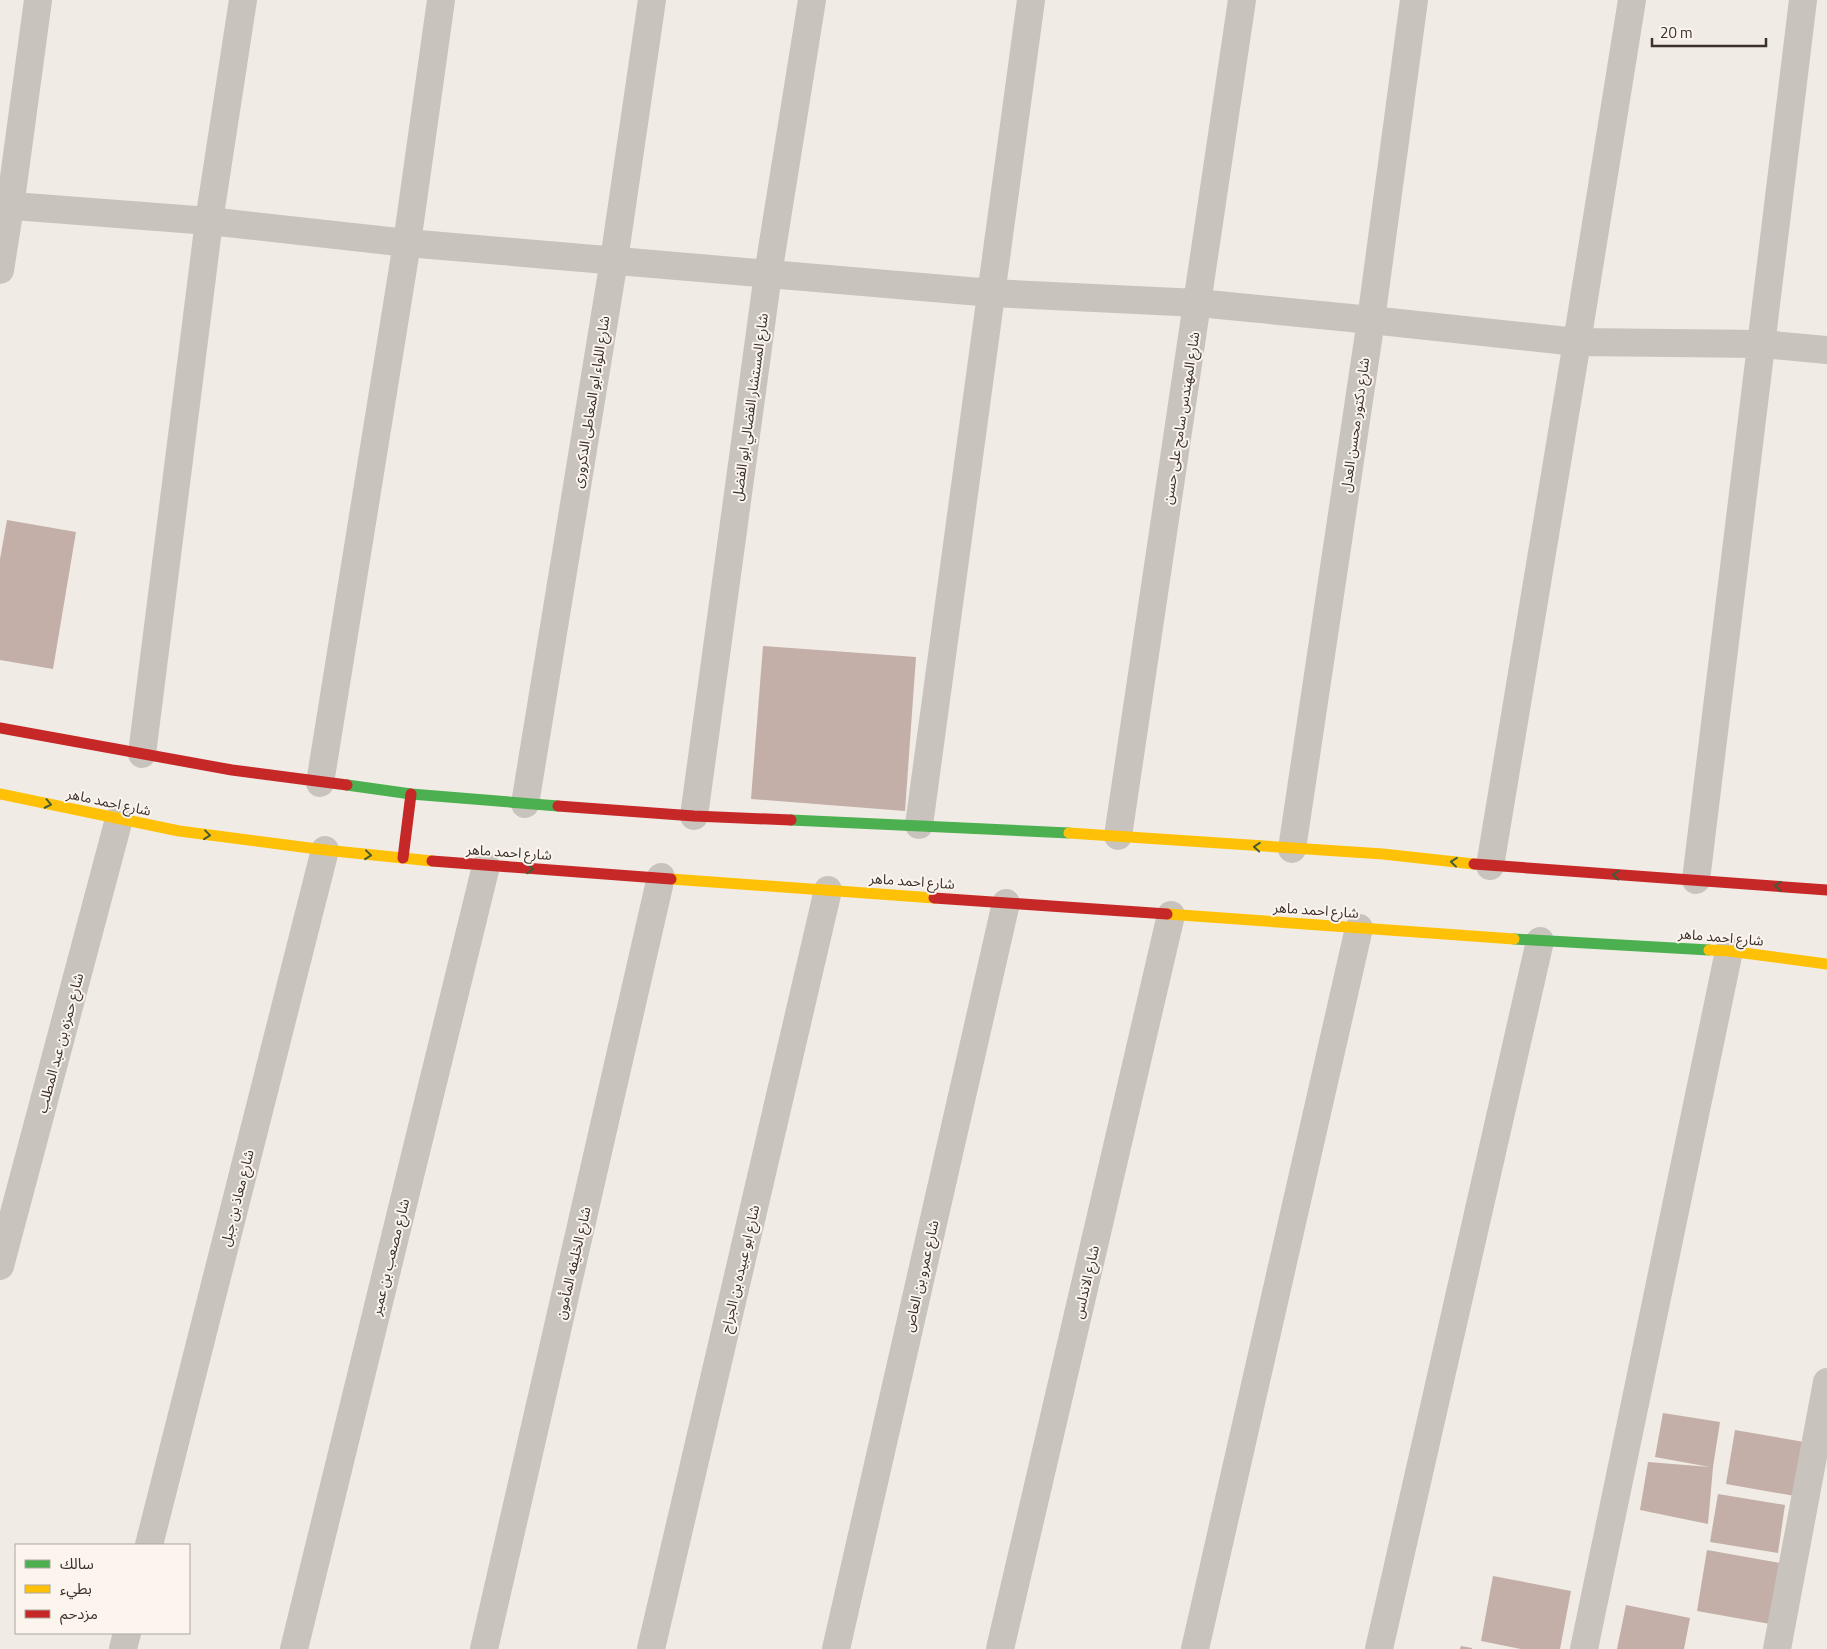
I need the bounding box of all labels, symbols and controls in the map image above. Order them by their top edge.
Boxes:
scale bar [1652,15,1766,47]
text: 20 m [1660,21,1693,44]
street label: شارع المستشار الفضالي ابو الفضل [726,312,774,502]
street label: شارع اللواء ابو المعاطى الدكرورى [567,314,615,490]
street label: شارع المهندس سامح على حسن [1156,330,1206,506]
street label: شارع دكتور محسن العدل [1335,356,1375,494]
street label: شارع احمد ماهر [64,782,153,822]
one-way arrow [43,798,52,809]
one-way arrow [203,829,211,840]
street label: شارع احمد ماهر [465,838,552,866]
one-way arrow [1253,841,1261,852]
one-way arrow [365,849,373,860]
one-way arrow [1450,857,1458,868]
one-way arrow [527,863,535,874]
street label: شارع احمد ماهر [868,867,955,895]
one-way arrow [1612,869,1620,880]
one-way arrow [1774,880,1782,891]
street label: شارع احمد ماهر [1272,896,1359,924]
street label: شارع احمد ماهر [1676,922,1765,952]
street label: شارع حمزه بن عبد المطلب [31,970,89,1116]
street label: شارع معاذ بن جبل [214,1147,260,1249]
street label: شارع مصعب بن عمير [365,1196,415,1319]
street label: شارع ابو عبيده بن الجراح [715,1203,765,1335]
street label: شارع الخليفه المأمون [549,1204,597,1322]
street label: شارع عمرو بن العاص [897,1218,945,1334]
street label: شارع الاندلس [1067,1243,1105,1321]
legend [15,1544,190,1634]
text: سالك [60,1552,94,1575]
text: بطيء [60,1577,92,1600]
text: مزدحم [60,1602,98,1625]

